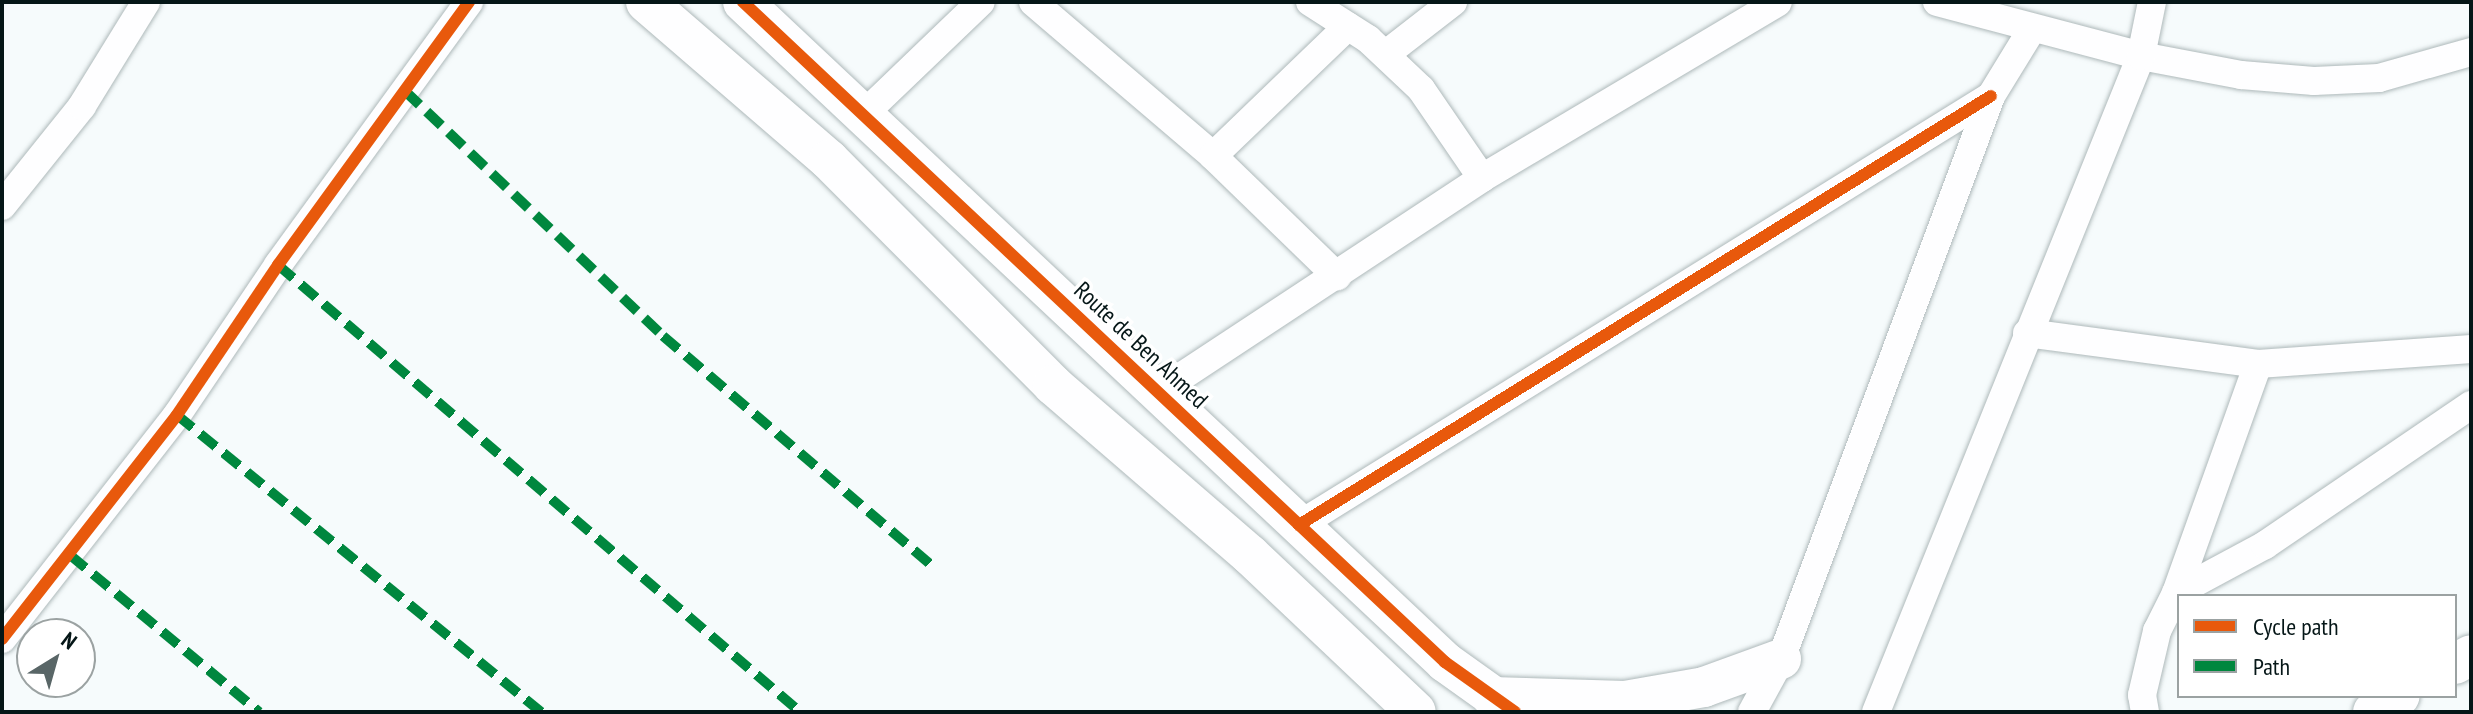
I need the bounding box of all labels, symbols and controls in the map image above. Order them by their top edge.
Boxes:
street label: Route de Ben Ahmed [1068,276,1214,414]
legend [2177,594,2457,698]
text: Cycle path [2253,611,2339,642]
north arrow [16,618,96,698]
text: N [56,626,82,655]
text: Path [2253,651,2290,682]

